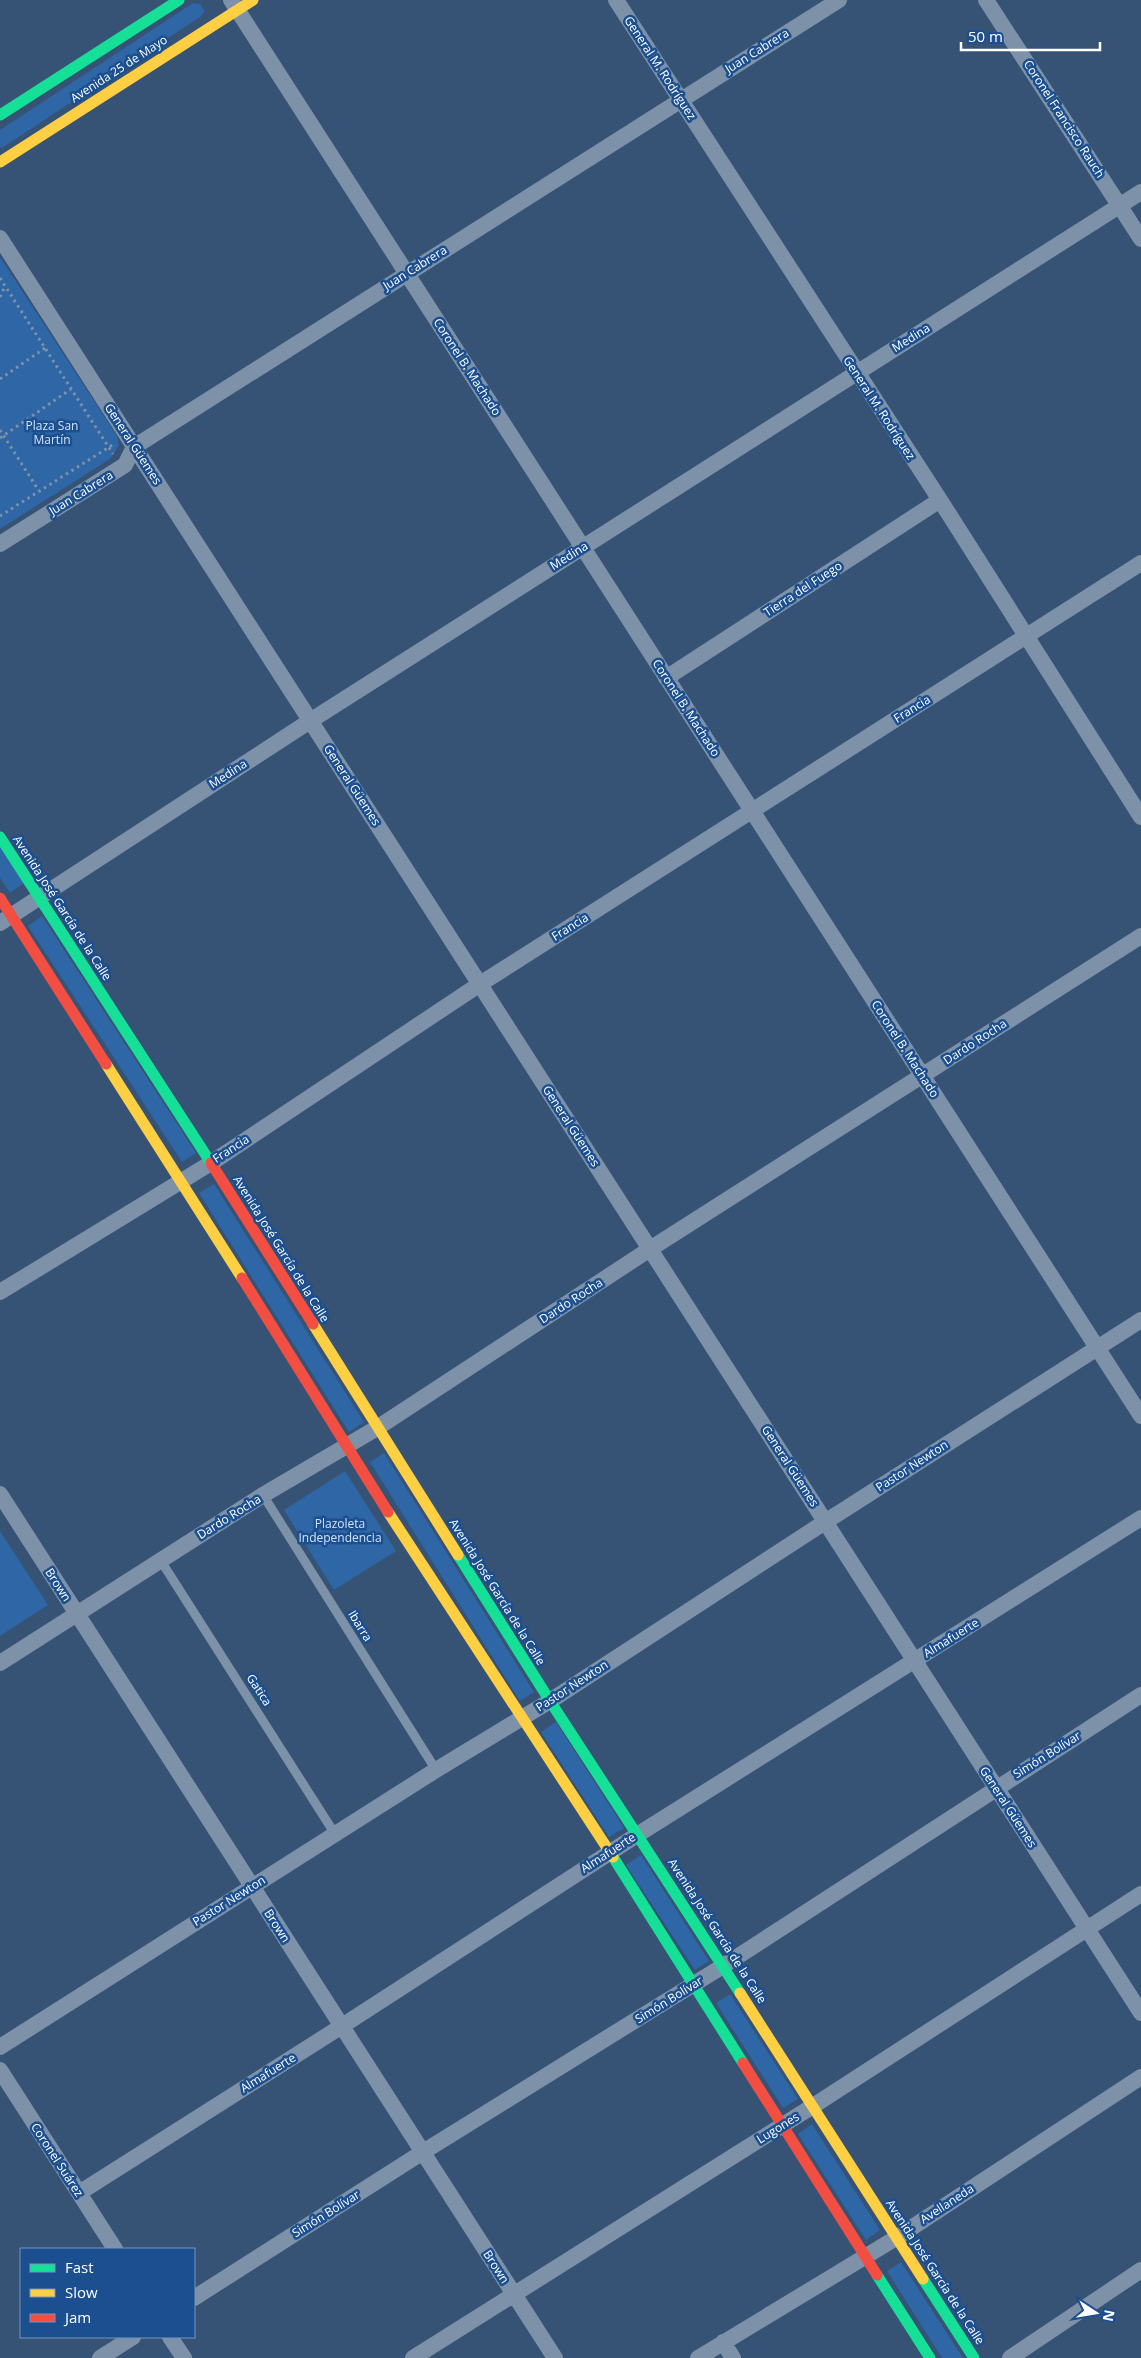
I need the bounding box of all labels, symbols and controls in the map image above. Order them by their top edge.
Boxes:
street label: General M. Rodríguez [620,13,701,123]
scale bar [961,20,1100,52]
street label: Juan Cabrera [721,24,792,78]
text: 50 m [968,26,1003,46]
street label: Avenida 25 de Mayo [67,31,171,106]
street label: Coronel Francisco Rauch [1020,56,1109,181]
street label: Juan Cabrera [379,241,450,295]
street label: Coronel B. Machado [430,315,505,419]
street label: Medina [888,319,933,356]
street label: General M. Rodríguez [839,353,920,463]
street label: General Güemes [101,400,166,488]
park label: Plaza San Martín [26,417,78,448]
street label: Juan Cabrera [45,466,116,520]
street label: Medina [546,537,591,574]
street label: Tierra del Fuego [760,557,845,620]
street label: Coronel B. Machado [649,656,724,760]
street label: Francia [890,691,933,727]
street label: General Güemes [320,741,385,829]
street label: Medina [206,755,250,792]
street label: Avenida José García de la Calle [9,832,116,984]
street label: Francia [548,909,591,945]
street label: Coronel B. Machado [868,997,943,1101]
street label: Dardo Rocha [940,1015,1010,1068]
street label: General Güemes [539,1082,604,1170]
street label: Francia [209,1130,252,1167]
street label: Avenida José García de la Calle [229,1172,334,1325]
street label: Dardo Rocha [536,1274,606,1327]
street label: General Güemes [758,1422,823,1510]
street label: Pastor Newton [872,1436,951,1495]
street label: Dardo Rocha [194,1490,264,1543]
park label: Plazoleta Independencia [298,1515,382,1546]
street label: Avenida José García de la Calle [445,1515,550,1668]
street label: Brown [41,1565,76,1605]
street label: Ibarra [344,1607,377,1645]
street label: Almafuerte [920,1614,982,1661]
street label: Pastor Newton [532,1656,611,1715]
street label: Gatica [243,1670,276,1709]
street label: Simón Bolívar [1010,1727,1084,1782]
street label: General Güemes [976,1763,1041,1851]
street label: Almafuerte [577,1828,639,1877]
street label: Avenida José García de la Calle [664,1855,771,2007]
street label: Pastor Newton [189,1871,268,1930]
street label: Brown [260,1906,295,1946]
street label: Simón Bolívar [632,1972,706,2027]
street label: Almafuerte [237,2049,299,2096]
street label: Lugones [753,2108,802,2147]
street label: Coronel Suárez [27,2119,88,2200]
street label: Avellaneda [916,2180,977,2227]
street label: Simón Bolívar [289,2186,363,2241]
street label: Avenida José García de la Calle [882,2196,989,2348]
street label: Brown [479,2247,514,2287]
legend [20,2248,195,2338]
text: Fast [65,2257,94,2277]
text: Slow [65,2282,98,2302]
north arrow [1071,2288,1121,2338]
text: Jam [63,2307,91,2327]
text: N [1099,2308,1120,2323]

